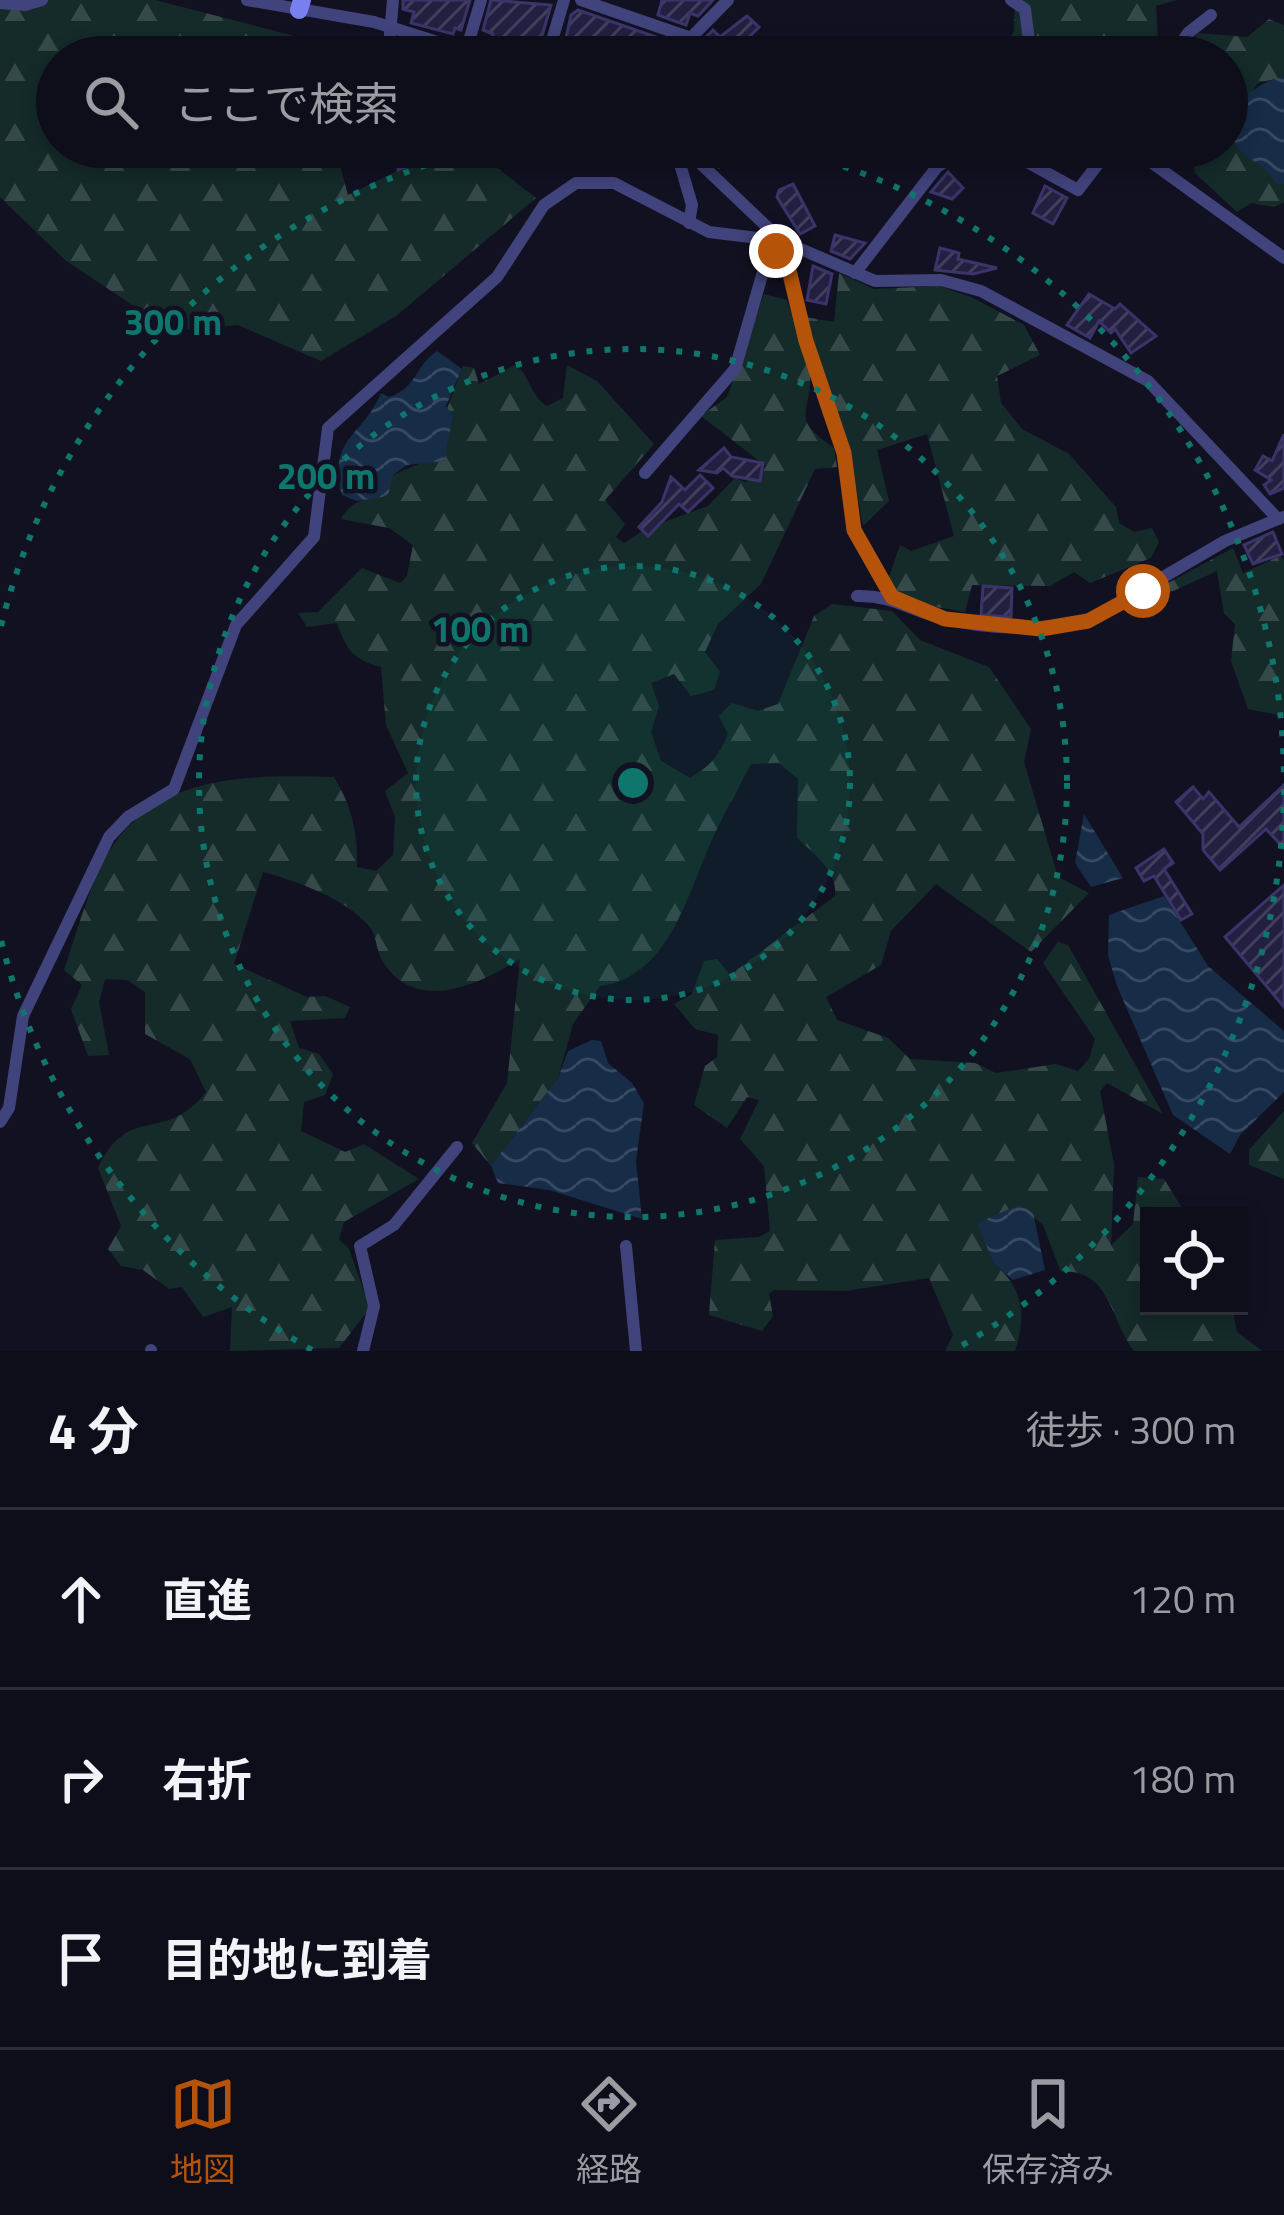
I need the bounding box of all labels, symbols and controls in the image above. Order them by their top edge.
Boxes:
search box [36,36,1248,168]
icon: search [78,69,144,135]
text: ここで検索 [174,69,399,137]
route end [749,224,803,278]
text: 300 m [124,294,222,349]
text: 200 m [277,448,375,503]
route start [1116,564,1170,618]
text: 100 m [431,601,529,656]
centre of rings [612,762,654,804]
map controls [1140,1207,1248,1315]
button: locate [1140,1207,1248,1315]
text: 4 分 [48,1391,139,1469]
text: 徒歩 · 300 m [1026,1400,1236,1459]
text: 直進 [162,1565,252,1633]
icon: ahead [48,1566,114,1632]
text: 120 m [1129,1569,1236,1628]
text: 右折 [162,1745,252,1813]
icon: right [48,1746,114,1812]
text: 180 m [1129,1749,1236,1808]
text: 目的地に到着 [162,1925,432,1993]
icon: arrive [48,1926,114,1992]
tab: 地図 [170,2071,236,2194]
tab: 経路 [576,2071,642,2194]
tab: 保存済み [982,2071,1114,2194]

